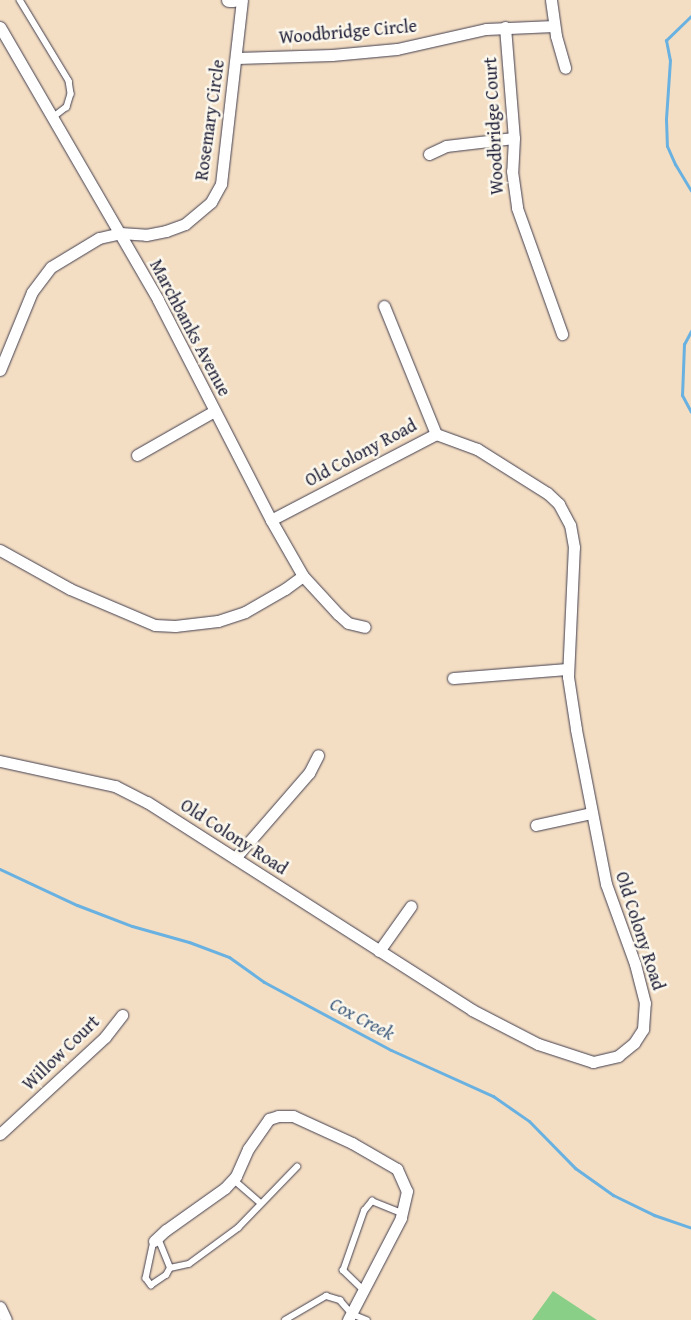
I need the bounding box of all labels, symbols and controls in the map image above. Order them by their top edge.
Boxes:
street label: Woodbridge Circle [278,15,418,49]
street label: Woodbridge Court [480,57,508,195]
street label: Rosemary Circle [191,58,229,182]
street label: Marchbanks Avenue [145,256,235,400]
street label: Old Colony Road [301,414,421,492]
street label: Old Colony Road [176,794,292,880]
street label: Old Colony Road [611,869,669,993]
water label: Cox Creek [326,993,398,1045]
street label: Willow Court [18,1011,104,1095]

